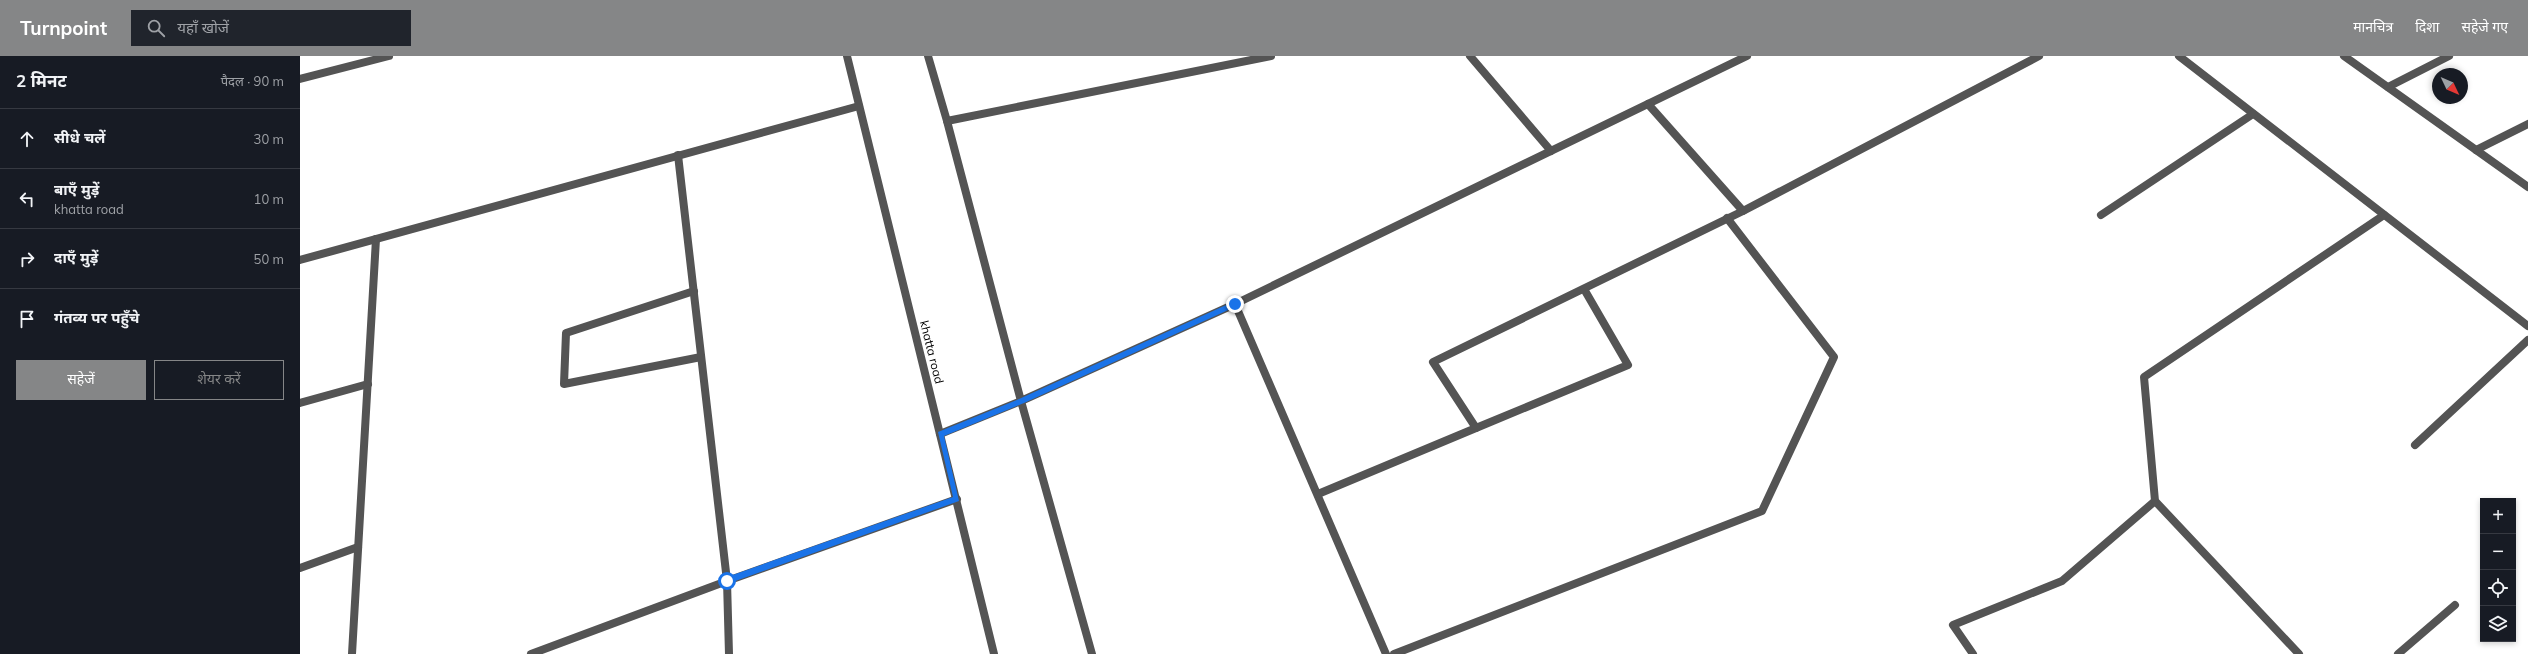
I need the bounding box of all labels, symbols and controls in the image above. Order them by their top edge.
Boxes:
search box [131,10,411,46]
text: Turnpoint [20,16,107,40]
icon: search [145,17,167,39]
text: यहाँ खोजें [177,18,229,37]
text: मानचित्र [2353,18,2393,36]
text: दिशा [2415,18,2439,36]
text: सहेजे गए [2461,18,2508,36]
north arrow [2432,68,2468,104]
text: 2 मिनट [16,70,67,91]
text: पैदल · 90 m [221,73,284,89]
icon: ahead [16,128,38,150]
text: सीधे चलें [54,128,105,147]
text: 30 m [254,131,284,147]
text: बाएँ मुड़ें [54,180,99,199]
icon: left [16,188,38,210]
text: 10 m [254,191,284,207]
text: khatta road [54,201,124,217]
icon: right [16,248,38,270]
text: दाएँ मुड़ें [54,248,98,267]
text: 50 m [254,251,284,267]
route end [1226,295,1244,313]
icon: arrive [16,308,38,330]
text: गंतव्य पर पहुँचे [54,308,139,327]
street label: khatta road [917,319,947,385]
button: सहेजें [16,360,146,400]
button: शेयर करें [154,360,284,400]
map controls [2480,498,2516,642]
button: + [2480,498,2516,534]
button: − [2480,534,2516,570]
button: locate [2480,570,2516,606]
route start [718,572,736,590]
button: layers [2480,606,2516,642]

